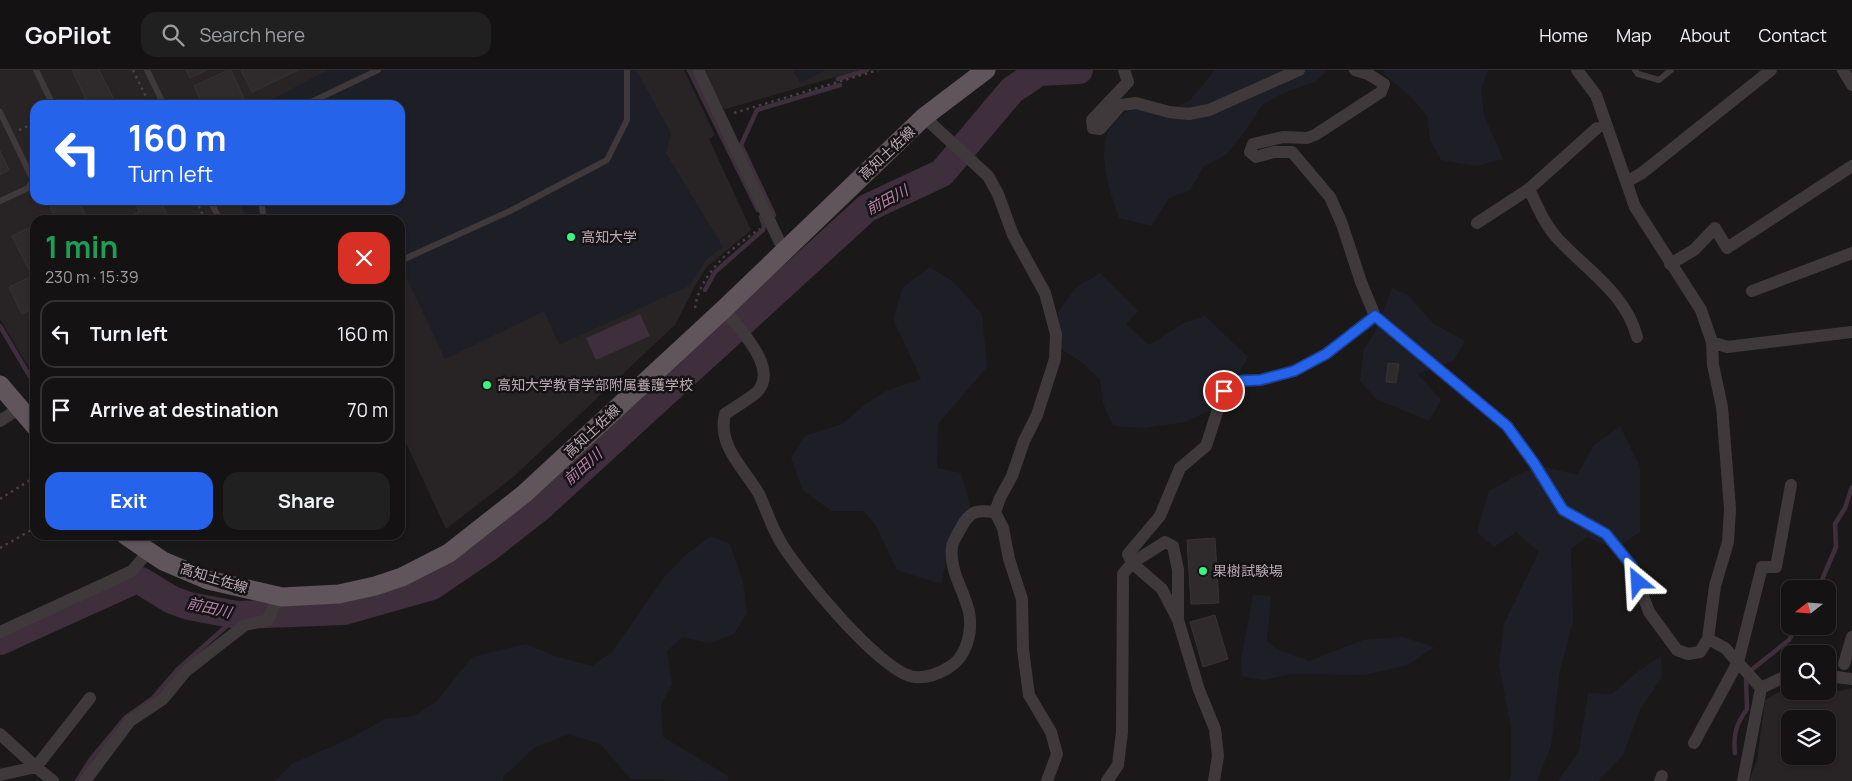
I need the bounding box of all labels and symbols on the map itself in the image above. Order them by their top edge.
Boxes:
street label: 高知土佐線 [855,122,919,183]
water label: 前田川 [862,179,913,219]
place label: 高知大学 [581,227,637,246]
marker: 高知大学 [565,231,577,243]
pin [1203,370,1245,412]
place label: 高知大学教育学部附属養護学校 [497,375,693,394]
marker: 高知大学教育学部附属養護学校 [481,379,493,391]
street label: 高知土佐線 [560,400,624,461]
water label: 前田川 [559,442,608,489]
position arrow [1611,555,1663,607]
street label: 高知土佐線 [178,558,250,597]
place label: 果樹試験場 [1213,561,1283,580]
marker: 果樹試験場 [1197,565,1209,577]
north arrow [1781,580,1836,635]
water label: 前田川 [185,592,235,623]

